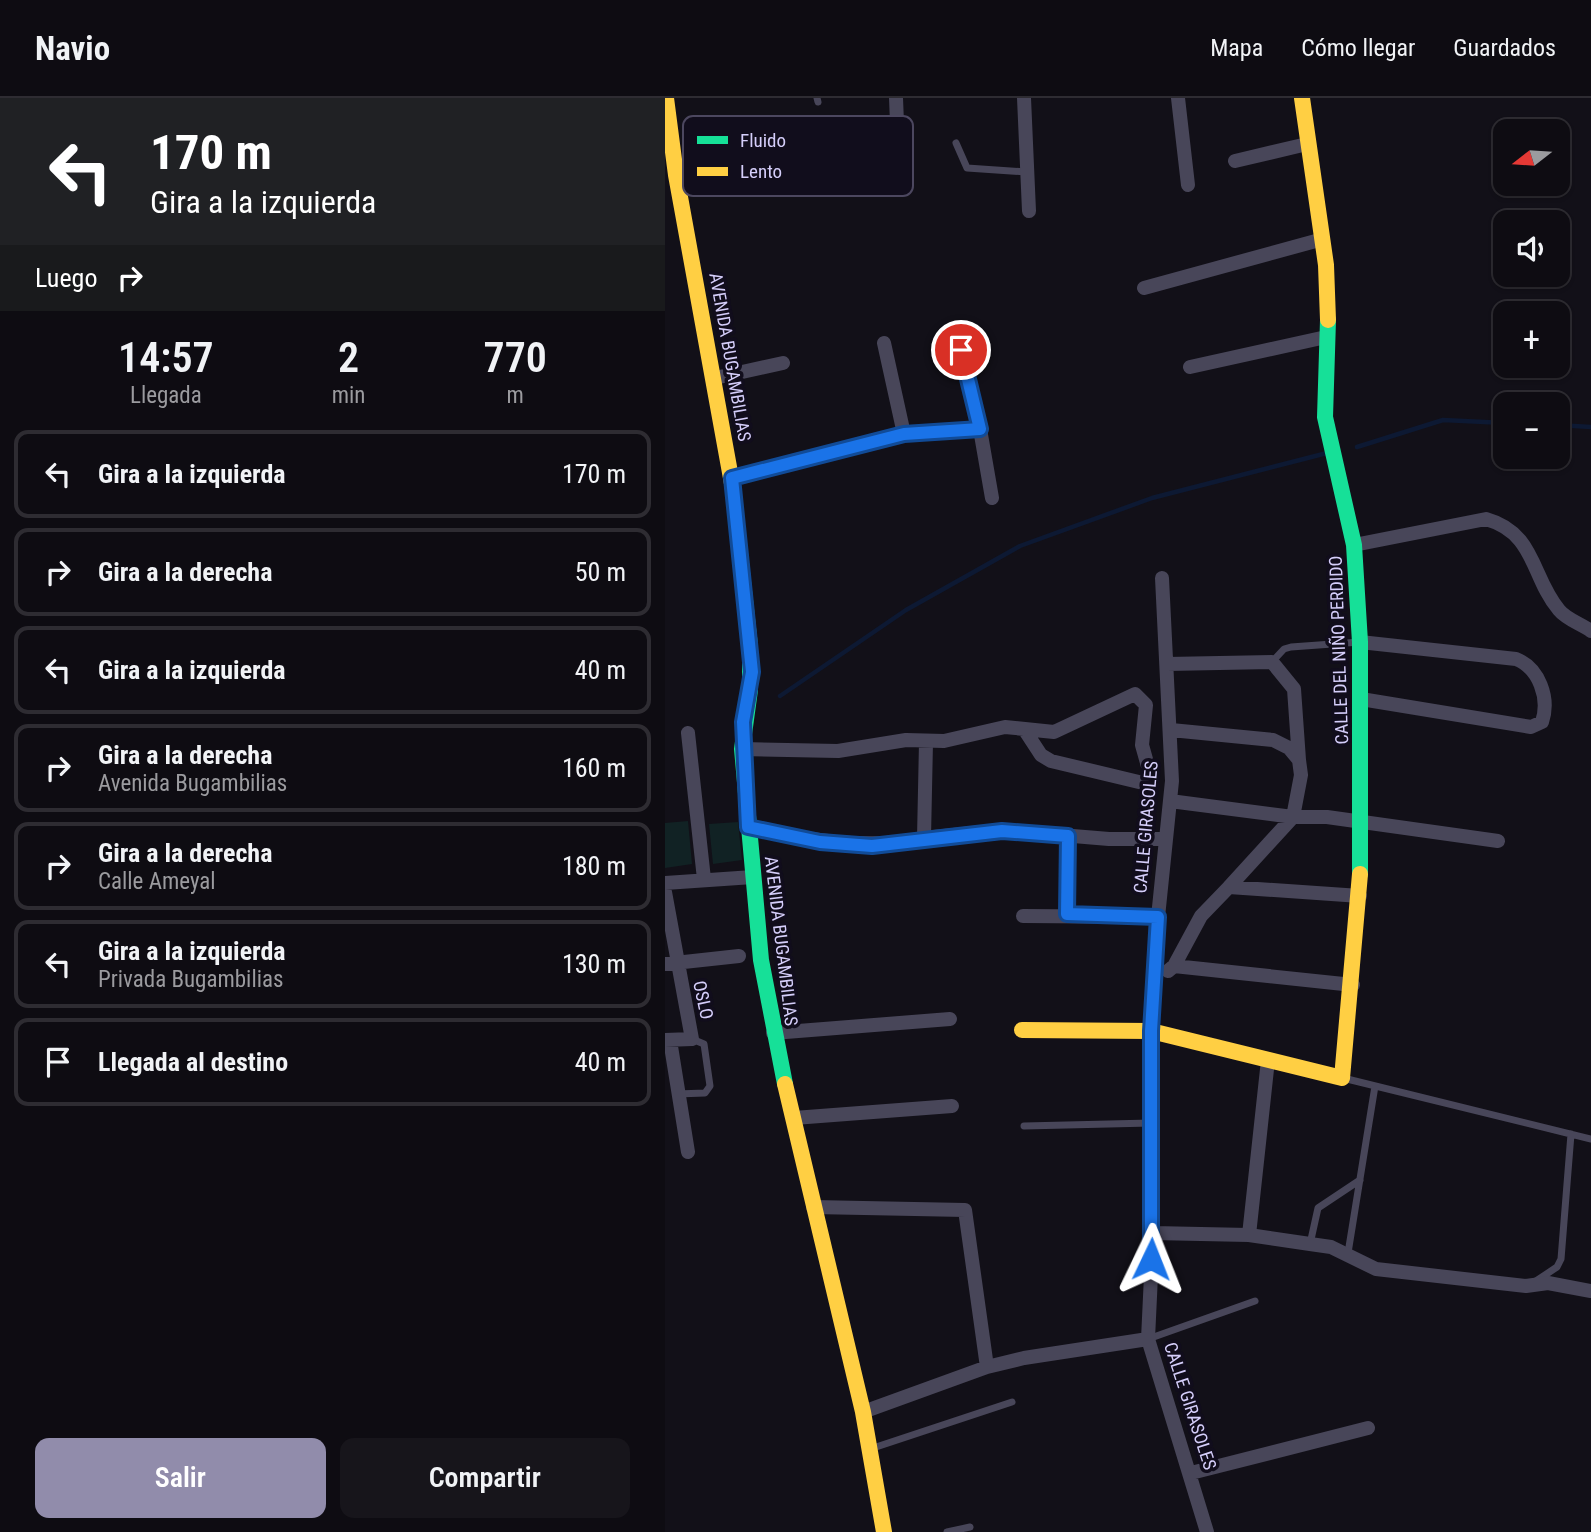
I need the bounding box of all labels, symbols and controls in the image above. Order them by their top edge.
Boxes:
text: Navio [35,29,110,68]
text: Mapa [1210,34,1263,62]
text: Cómo llegar [1301,34,1415,62]
text: Guardados [1453,34,1556,62]
legend [683,116,913,196]
north arrow [1493,119,1570,196]
map controls [1493,119,1570,469]
text: 170 m [150,124,272,181]
icon: left [35,126,126,217]
text: Fluido [740,129,786,152]
text: Lento [740,160,782,183]
text: Gira a la izquierda [150,183,376,221]
button: sound [1493,210,1570,287]
icon: right [111,259,149,297]
text: Luego [35,263,97,293]
street label: AVENIDA BUGAMBILIAS [705,271,756,443]
button: + [1493,301,1570,378]
pin [931,320,991,380]
icon: arrive [942,331,980,369]
text: 14:57 [118,333,214,382]
text: 2 [338,333,359,382]
text: 770 [484,333,547,382]
text: Llegada [130,382,202,409]
text: min [332,382,365,409]
text: m [507,382,524,409]
button: − [1493,392,1570,469]
icon: left [39,455,77,493]
text: Gira a la izquierda [98,459,286,489]
text: 170 m [562,459,626,489]
icon: right [39,553,77,591]
street label: CALLE DEL NIÑO PERDIDO [1325,555,1352,745]
text: Gira a la derecha [98,557,272,587]
text: 50 m [575,557,626,587]
icon: left [39,651,77,689]
text: Gira a la izquierda [98,655,286,685]
text: 40 m [575,655,626,685]
text: Gira a la derecha [98,740,272,770]
icon: right [39,749,77,787]
text: 160 m [562,753,626,783]
street label: CALLE GIRASOLES [1129,760,1162,894]
text: Avenida Bugambilias [98,770,287,797]
text: Gira a la derecha [98,838,272,868]
icon: right [39,847,77,885]
text: 180 m [562,851,626,881]
street label: AVENIDA BUGAMBILIAS [761,855,802,1027]
text: Calle Ameyal [98,868,216,895]
text: Gira a la izquierda [98,936,286,966]
icon: left [39,945,77,983]
text: 130 m [562,949,626,979]
text: Privada Bugambilias [98,966,283,993]
street label: OSLO [689,979,718,1021]
icon: arrive [39,1043,77,1081]
text: Llegada al destino [98,1047,288,1077]
text: 40 m [575,1047,626,1077]
position arrow [1114,1222,1188,1296]
street label: CALLE GIRASOLES [1160,1339,1221,1472]
button: Salir [35,1438,326,1518]
button: Compartir [340,1438,630,1518]

